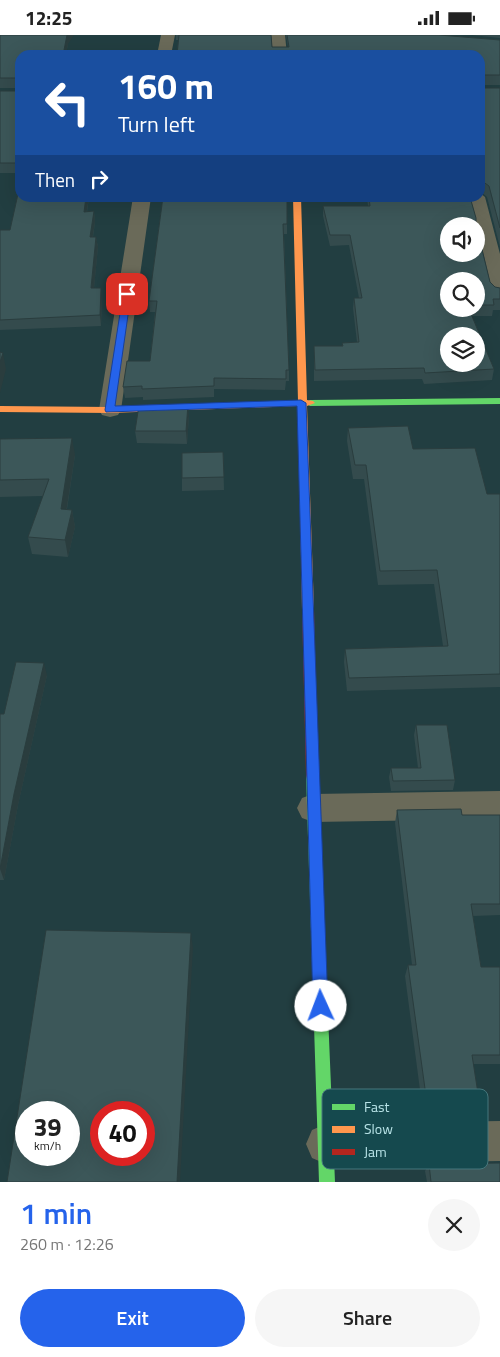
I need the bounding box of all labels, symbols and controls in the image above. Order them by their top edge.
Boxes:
text: 12:25 [25,3,72,32]
text: 160 m [118,59,214,113]
icon: left [35,70,100,135]
text: Turn left [118,107,195,141]
text: Then [35,165,75,194]
icon: right [85,165,113,193]
map controls [440,217,485,372]
button: sound [440,217,485,262]
button: search [440,272,485,317]
pin [106,273,148,315]
icon: arrive [113,280,141,308]
button: layers [440,327,485,372]
position arrow [294,979,346,1031]
legend [322,1089,488,1169]
text: Fast [364,1096,389,1117]
speed limit sign: 40 [90,1101,155,1166]
text: 39 [33,1108,62,1146]
text: Slow [364,1118,393,1139]
text: km/h [34,1136,61,1155]
text: Jam [364,1141,387,1162]
text: 1 min [20,1190,92,1236]
button: close [428,1199,480,1251]
text: 260 m · 12:26 [20,1232,114,1256]
button: Exit [20,1289,245,1347]
button: Share [255,1289,480,1347]

